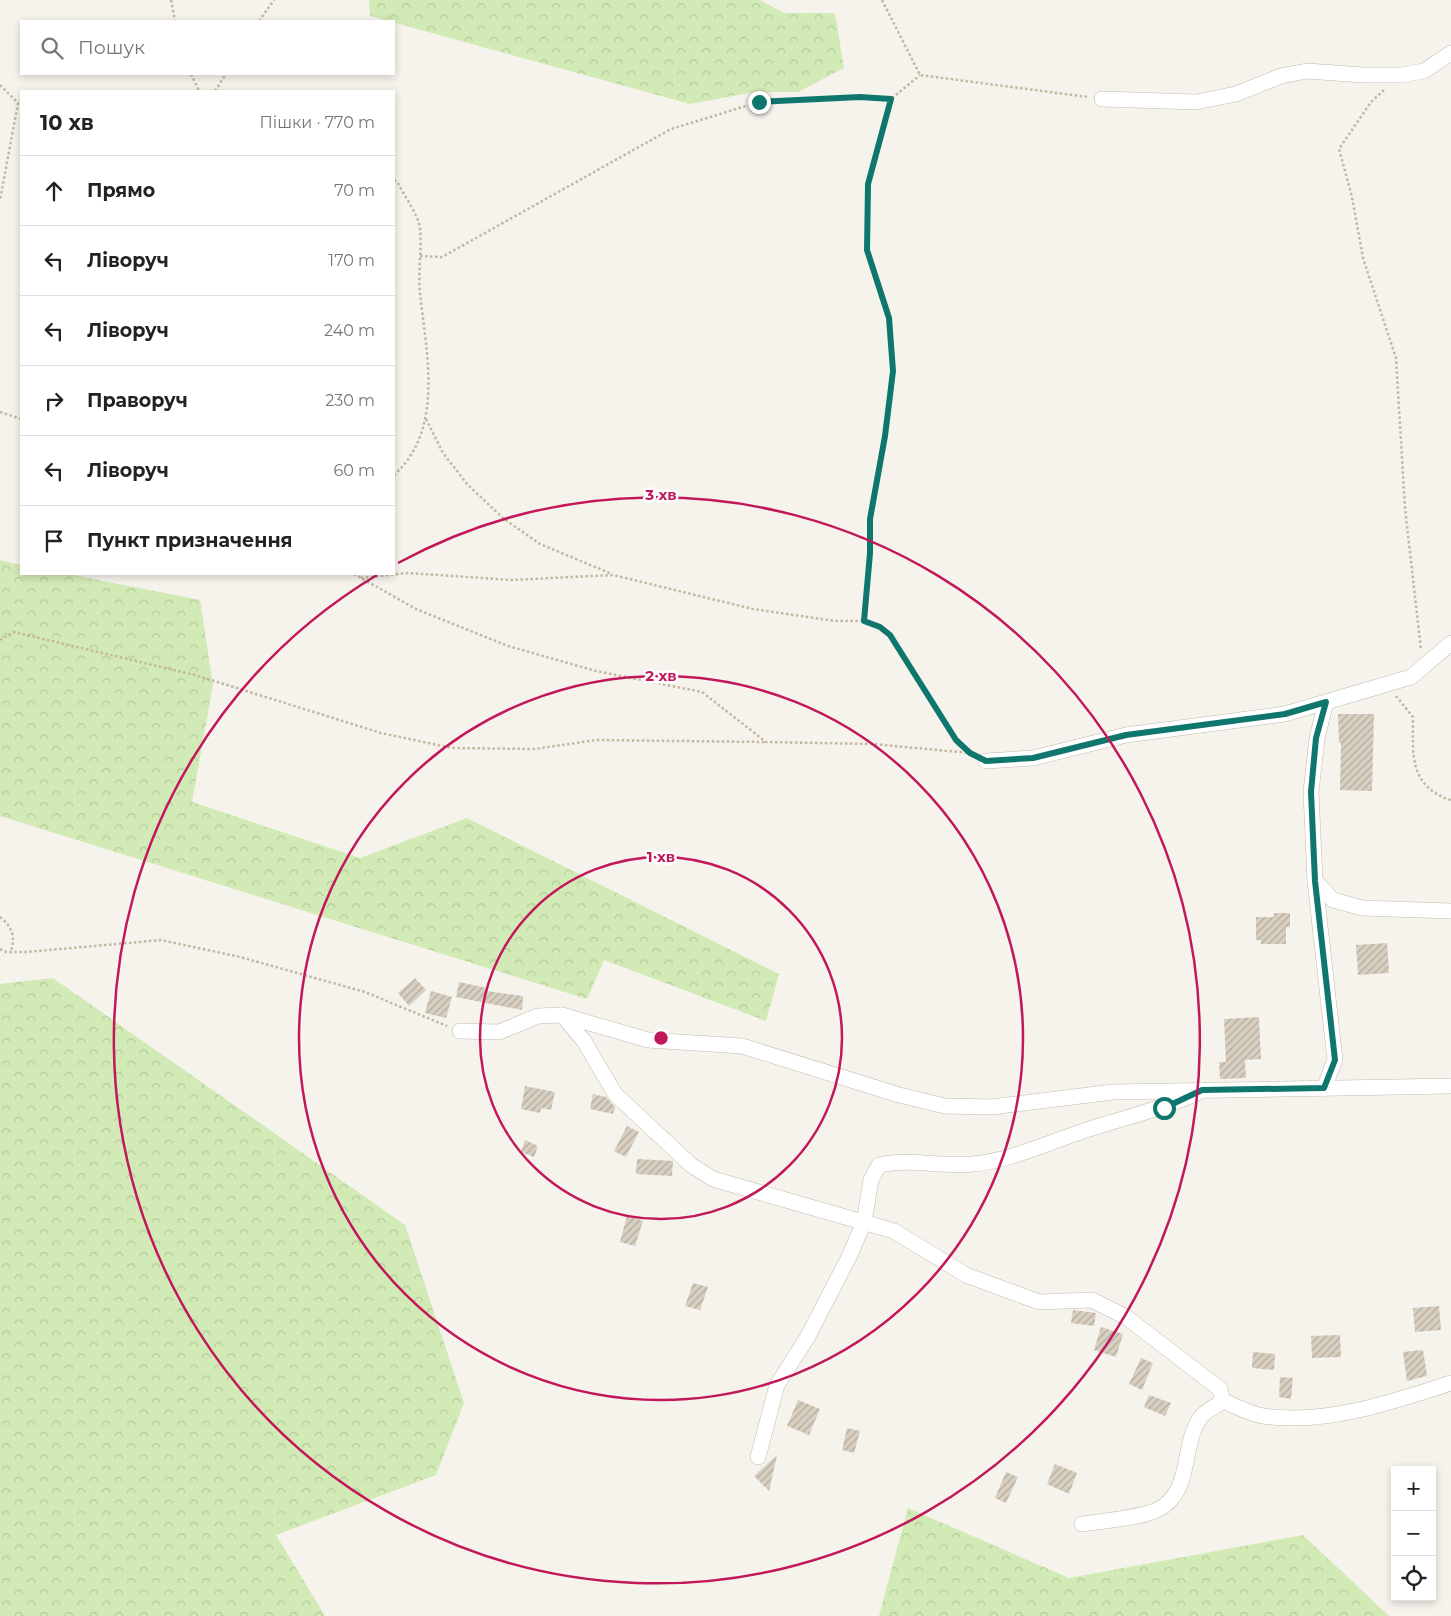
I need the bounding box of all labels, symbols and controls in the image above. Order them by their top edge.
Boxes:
search box [20,20,395,75]
icon: search [38,34,66,62]
text: Пошук [78,36,145,59]
route end [748,91,771,114]
text: 10 хв [40,110,94,135]
text: Пішки · 770 m [260,113,375,132]
icon: ahead [40,177,68,205]
text: Прямо [87,179,155,202]
text: 70 m [334,181,375,200]
icon: left [40,247,68,275]
text: Ліворуч [87,249,169,272]
text: 170 m [328,251,375,270]
icon: left [40,317,68,345]
text: Ліворуч [87,319,169,342]
text: 240 m [324,321,375,340]
icon: right [40,387,68,415]
text: Праворуч [87,389,188,412]
text: 230 m [325,391,375,410]
icon: left [40,457,68,485]
text: Ліворуч [87,459,169,482]
text: 60 m [333,461,375,480]
text: 3 хв [644,485,677,504]
icon: arrive [40,527,68,555]
text: Пункт призначення [87,529,293,552]
text: 2 хв [645,666,677,685]
text: 1 хв [647,847,675,866]
centre of rings [652,1029,670,1047]
route start [1153,1097,1176,1120]
map controls [1391,1466,1436,1601]
button: + [1391,1466,1436,1511]
button: − [1391,1511,1436,1556]
button: locate [1391,1556,1436,1601]

